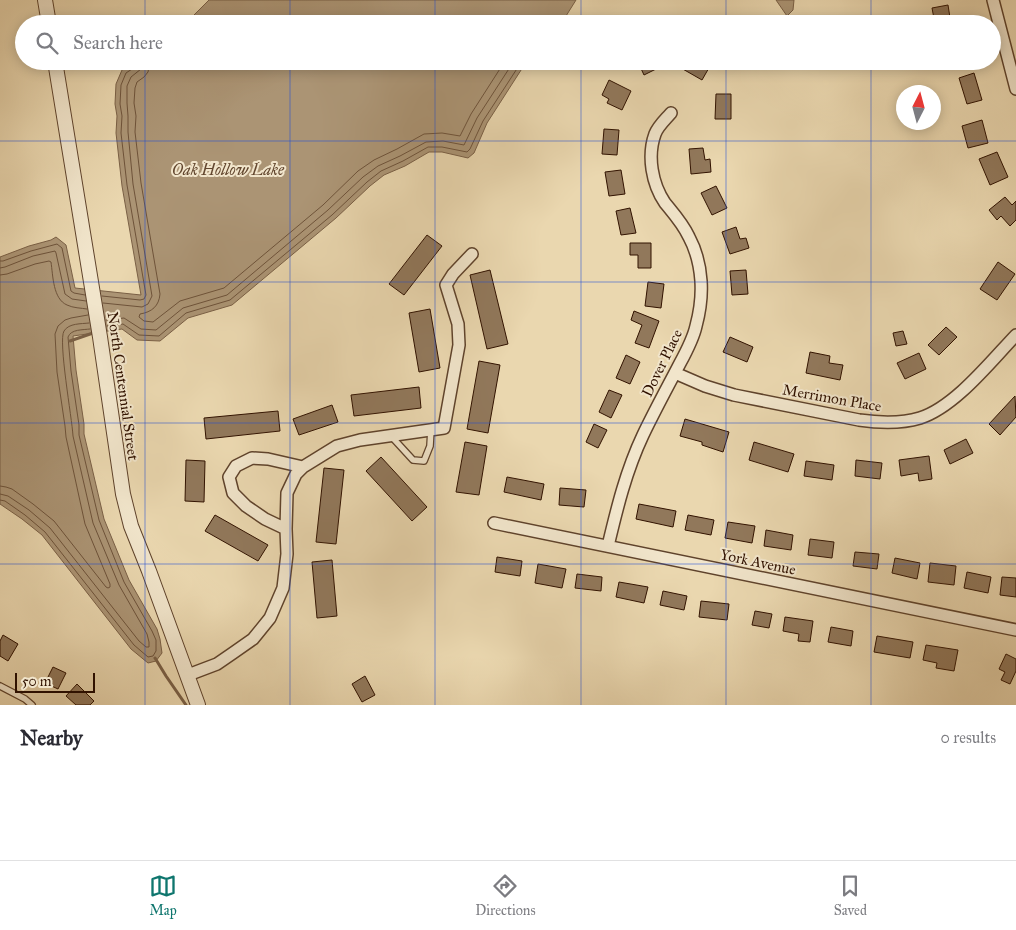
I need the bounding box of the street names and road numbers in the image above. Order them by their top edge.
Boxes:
street label: North Centennial Street [104,311,142,462]
street label: Dover Place [638,326,686,400]
street label: Merrimon Place [781,380,883,416]
street label: York Avenue [719,545,797,579]

